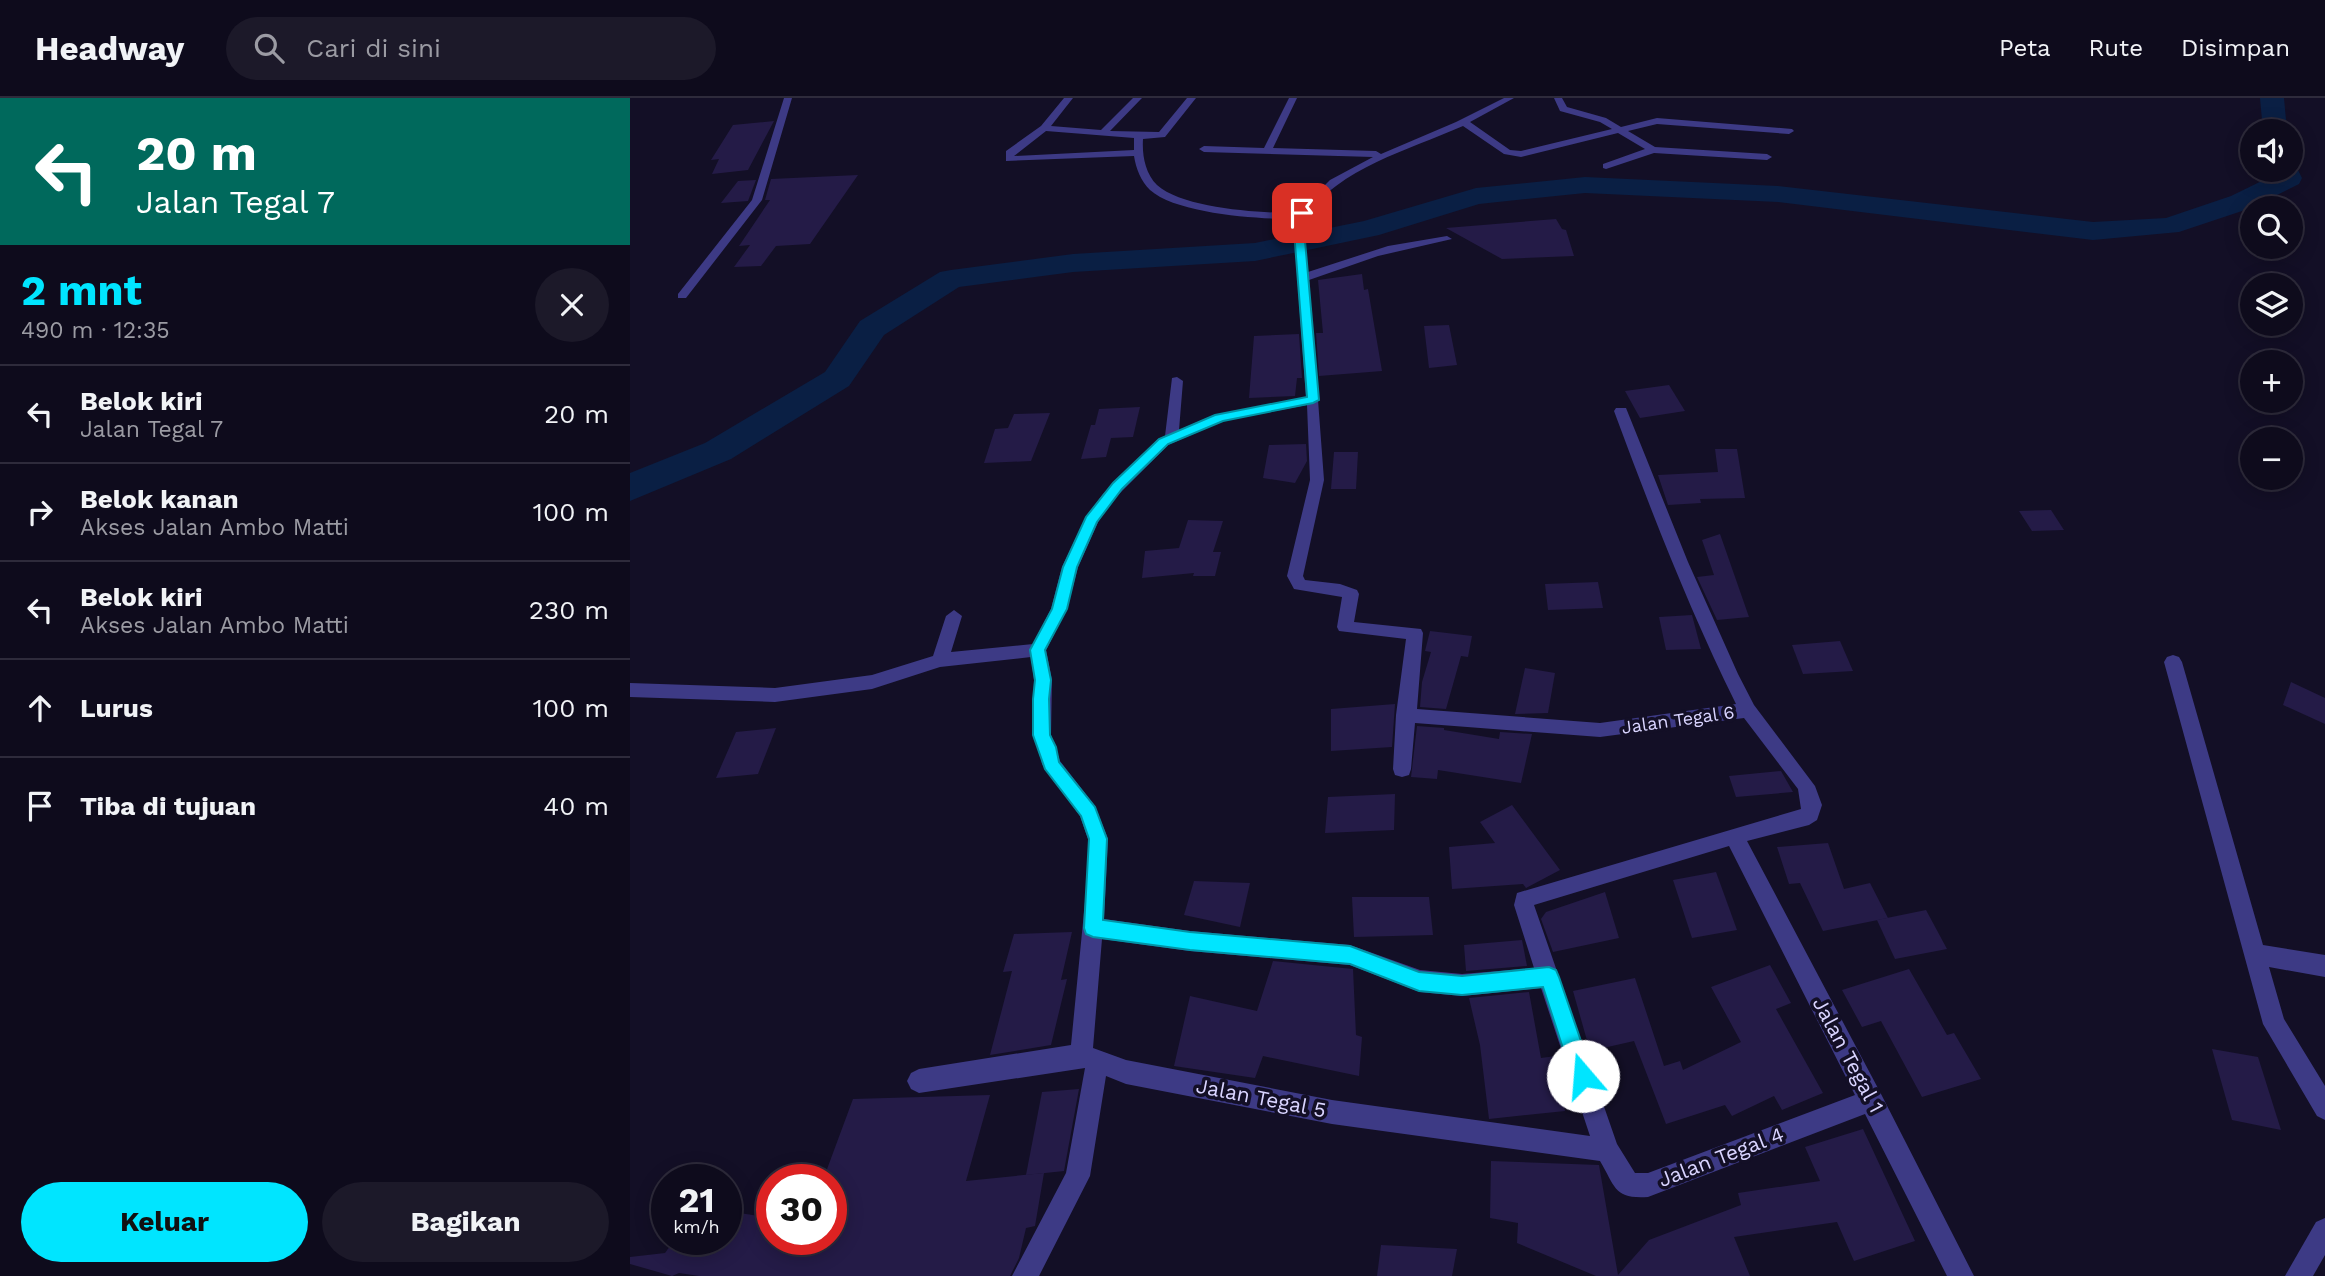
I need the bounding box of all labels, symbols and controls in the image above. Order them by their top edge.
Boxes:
search box [226,17,716,80]
text: Headway [35,29,184,68]
icon: search [250,29,288,67]
text: Cari di sini [306,33,441,63]
text: Peta [1999,34,2051,62]
text: Rute [2089,34,2143,62]
text: Disimpan [2181,34,2290,62]
map controls [2240,119,2303,490]
button: sound [2240,119,2303,182]
text: 20 m [136,124,257,182]
icon: left [21,126,112,217]
text: Jalan Tegal 7 [136,183,335,221]
pin [1272,183,1332,243]
icon: arrive [1283,194,1321,232]
button: search [2240,196,2303,259]
text: 2 mnt [21,266,142,315]
button: close [535,268,609,342]
button: layers [2240,273,2303,336]
text: 490 m · 12:35 [21,317,170,344]
button: + [2240,350,2303,413]
text: Belok kiri [80,386,203,416]
icon: left [21,395,59,433]
text: 20 m [544,399,609,429]
text: Jalan Tegal 7 [80,416,223,443]
button: − [2240,427,2303,490]
text: Belok kanan [80,484,239,514]
icon: right [21,493,59,531]
text: 100 m [533,497,609,527]
text: Akses Jalan Ambo Matti [80,514,349,541]
text: Belok kiri [80,582,203,612]
icon: left [21,591,59,629]
text: 230 m [529,595,609,625]
text: Akses Jalan Ambo Matti [80,612,349,639]
icon: ahead [21,689,59,727]
text: Lurus [80,693,153,723]
text: 100 m [533,693,609,723]
street label: Jalan Tegal 6 [1620,701,1736,738]
icon: arrive [21,787,59,825]
text: Tiba di tujuan [80,791,256,821]
text: 40 m [543,791,609,821]
street label: Jalan Tegal 1 [1807,993,1889,1117]
position arrow [1546,1039,1620,1113]
street label: Jalan Tegal 5 [1194,1073,1328,1122]
street label: Jalan Tegal 4 [1654,1121,1787,1192]
speed limit sign: 30 [756,1164,847,1255]
text: 21 [679,1179,714,1221]
button: Keluar [21,1182,308,1262]
button: Bagikan [322,1182,609,1262]
text: km/h [673,1216,720,1237]

